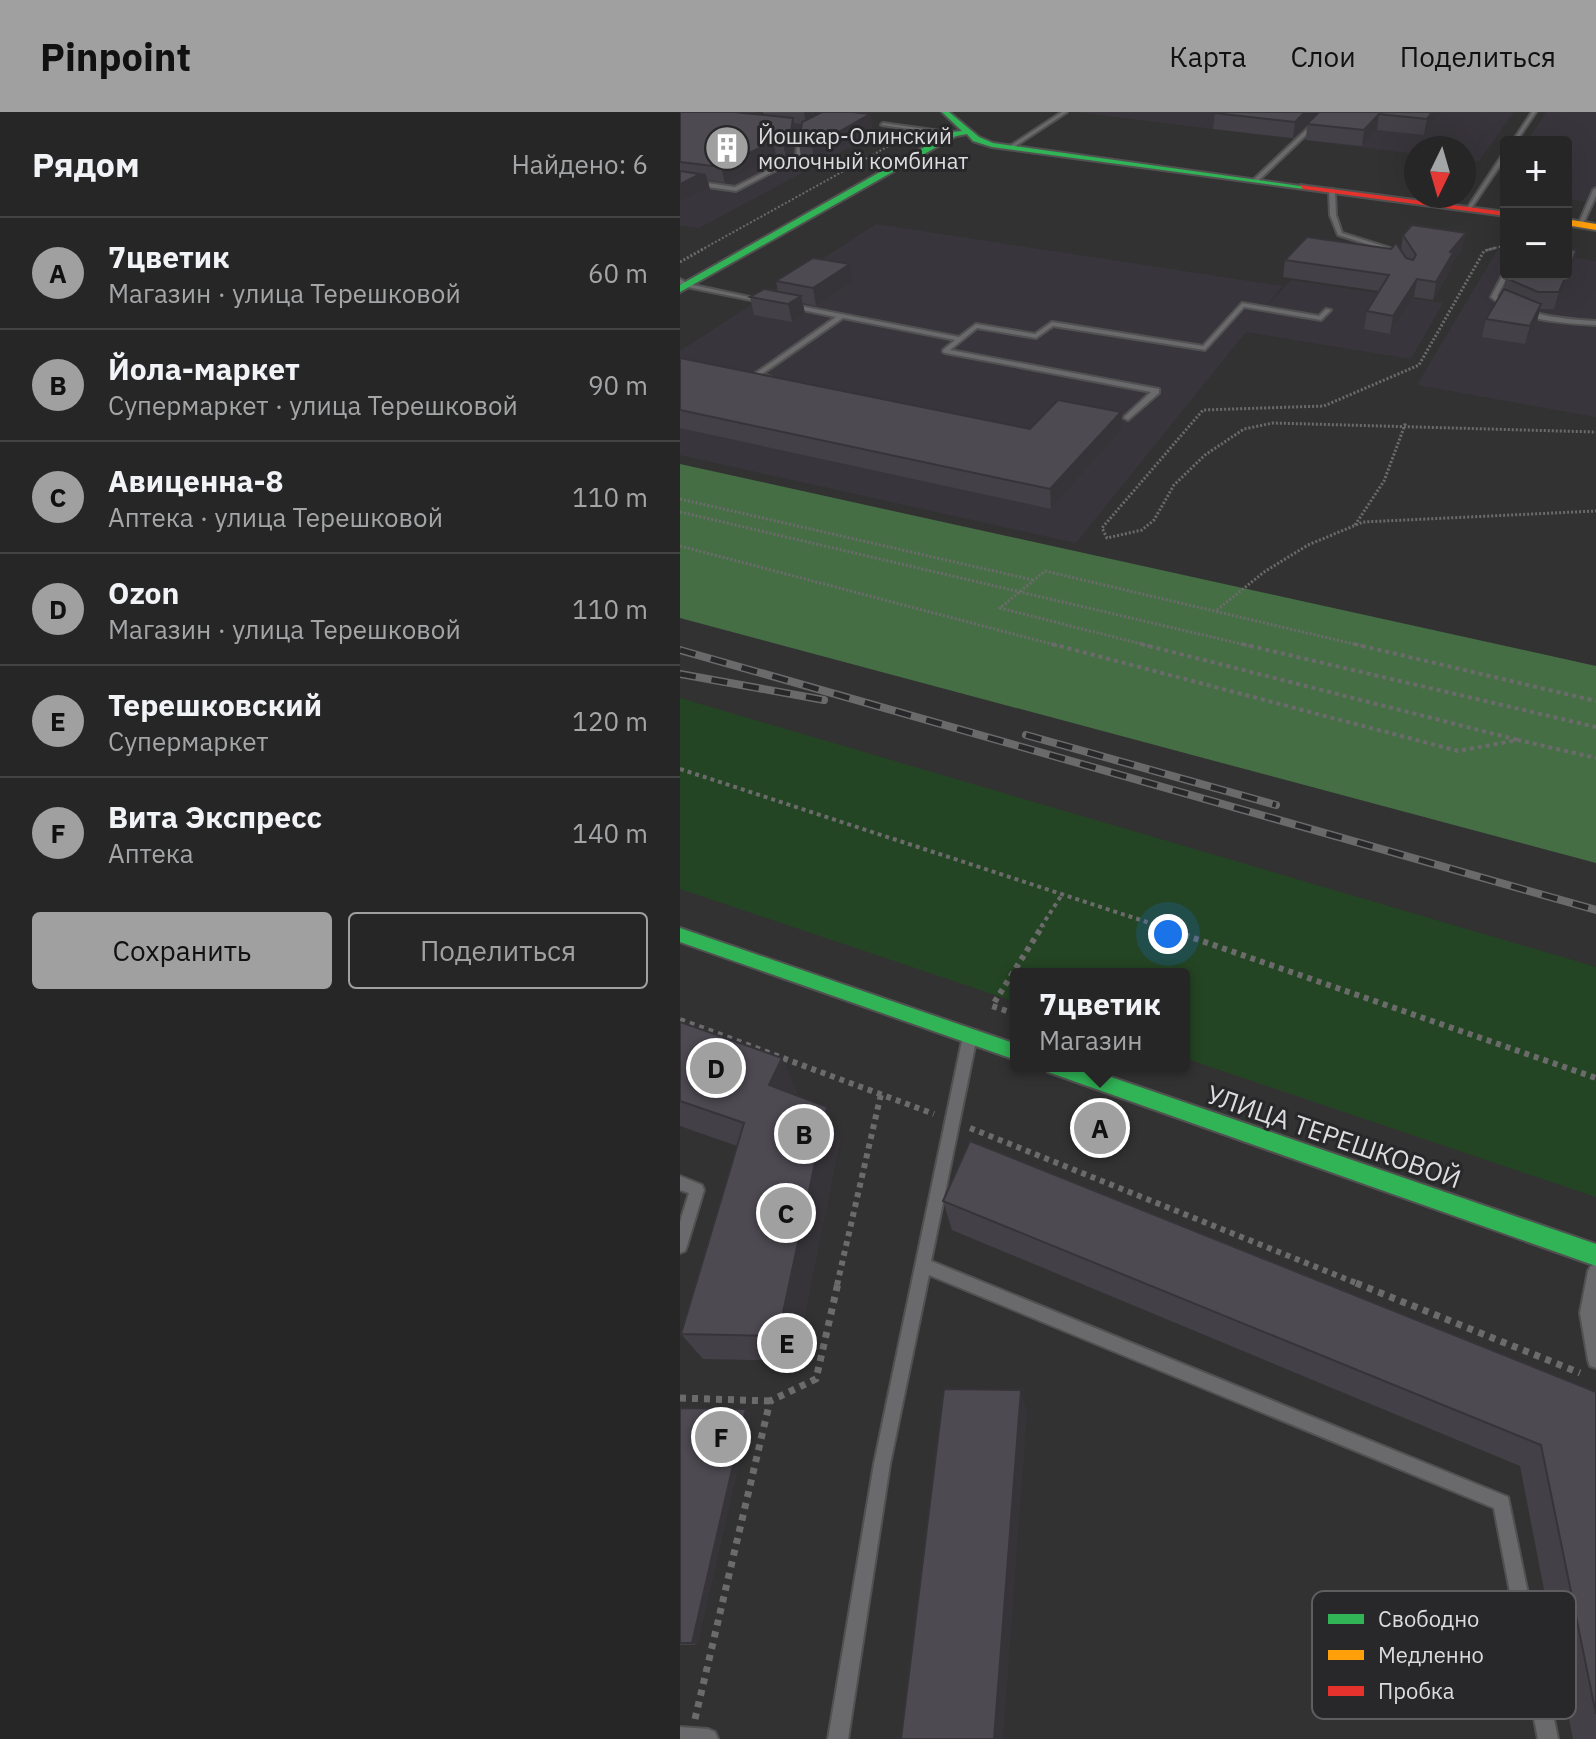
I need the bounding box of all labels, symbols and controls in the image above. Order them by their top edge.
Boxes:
text: Pinpoint [40,32,191,81]
text: Карта [1169,38,1246,75]
text: Слои [1290,38,1356,75]
text: Поделиться [1400,38,1556,75]
place label: Йошкар-Олинский молочный комбинат [758,121,969,175]
building icon: Йошкар-Олинский молочный комбинат [703,124,751,172]
north arrow [1404,136,1476,208]
map controls [1500,136,1572,280]
button: + [1500,136,1572,208]
text: Рядом [32,142,140,186]
text: Найдено: 6 [511,147,648,181]
button: − [1500,208,1572,280]
text: 7цветик [108,237,230,276]
text: A [49,256,67,290]
text: 60 m [588,256,648,290]
text: Магазин · улица Терешковой [108,276,461,310]
text: Йола-маркет [108,349,300,388]
text: B [49,368,67,402]
text: 90 m [588,368,648,402]
text: Супермаркет · улица Терешковой [108,388,518,422]
text: Авиценна-8 [108,461,284,500]
text: C [50,480,66,514]
text: 110 m [572,480,648,514]
text: Аптека · улица Терешковой [108,500,443,534]
text: Ozon [108,573,179,612]
text: D [49,592,67,626]
text: 110 m [572,592,648,626]
text: Магазин · улица Терешковой [108,612,461,646]
text: Терешковский [108,685,322,724]
text: E [50,704,66,738]
text: 120 m [572,704,648,738]
text: Супермаркет [108,724,269,758]
text: Вита Экспресс [108,797,322,836]
text: F [50,816,66,850]
text: 140 m [572,816,648,850]
text: Аптека [108,836,194,870]
button: Сохранить [32,912,332,989]
button: Поделиться [348,912,648,989]
your location [1148,914,1188,954]
popup [1010,968,1190,1072]
text: 7цветик [1039,984,1161,1023]
text: Магазин [1039,1023,1142,1057]
pin: D [690,1038,742,1098]
street label: УЛИЦА ТЕРЕШКОВОЙ [1202,1077,1466,1195]
pin: A [1074,1098,1126,1158]
pin: B [778,1104,830,1164]
pin: C [760,1183,812,1243]
pin: E [761,1313,813,1373]
pin: F [695,1407,747,1467]
legend [1312,1591,1576,1719]
text: Свободно [1378,1604,1479,1633]
text: Медленно [1378,1640,1484,1669]
text: Пробка [1378,1676,1455,1705]

